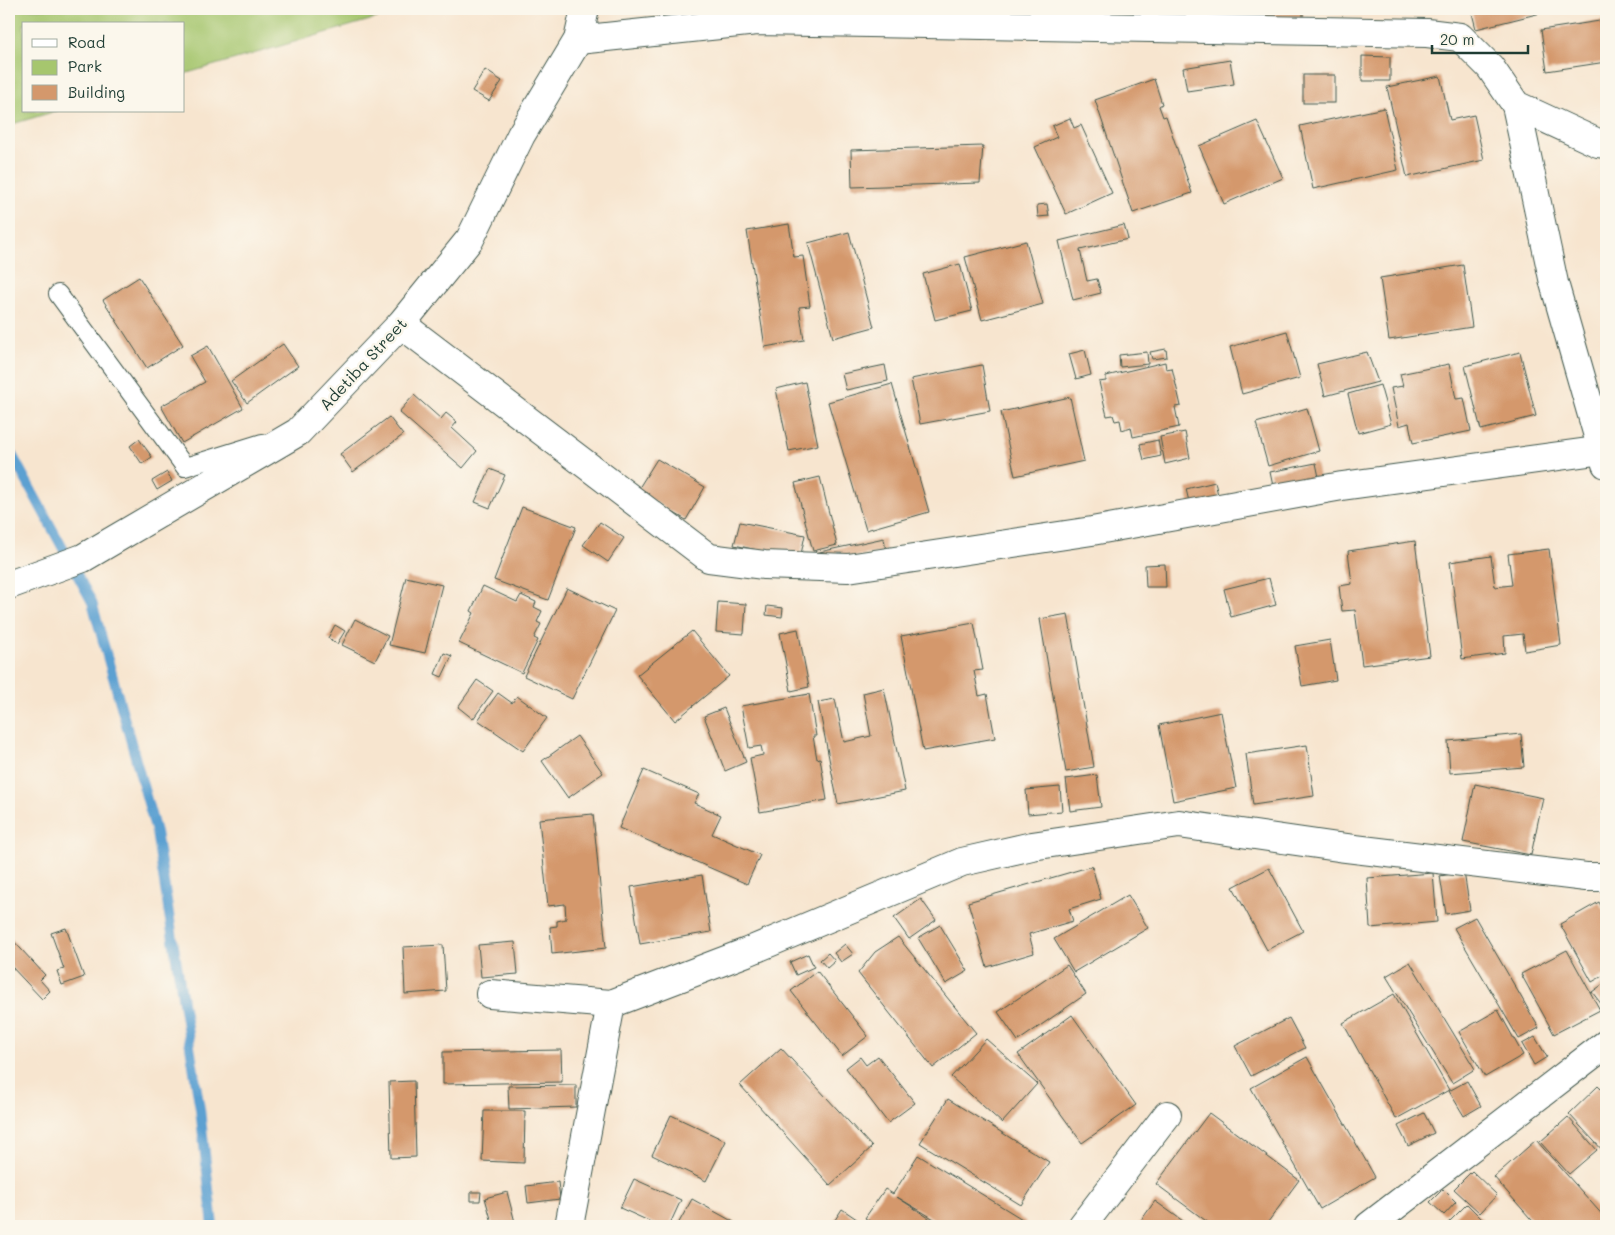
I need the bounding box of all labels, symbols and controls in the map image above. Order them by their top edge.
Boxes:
legend [22,22,185,112]
scale bar [1432,22,1529,54]
text: 20 m [1440,29,1474,49]
text: Road [68,32,105,52]
text: Park [68,56,102,76]
text: Building [68,82,125,102]
street label: Adetiba Street [314,313,411,414]

